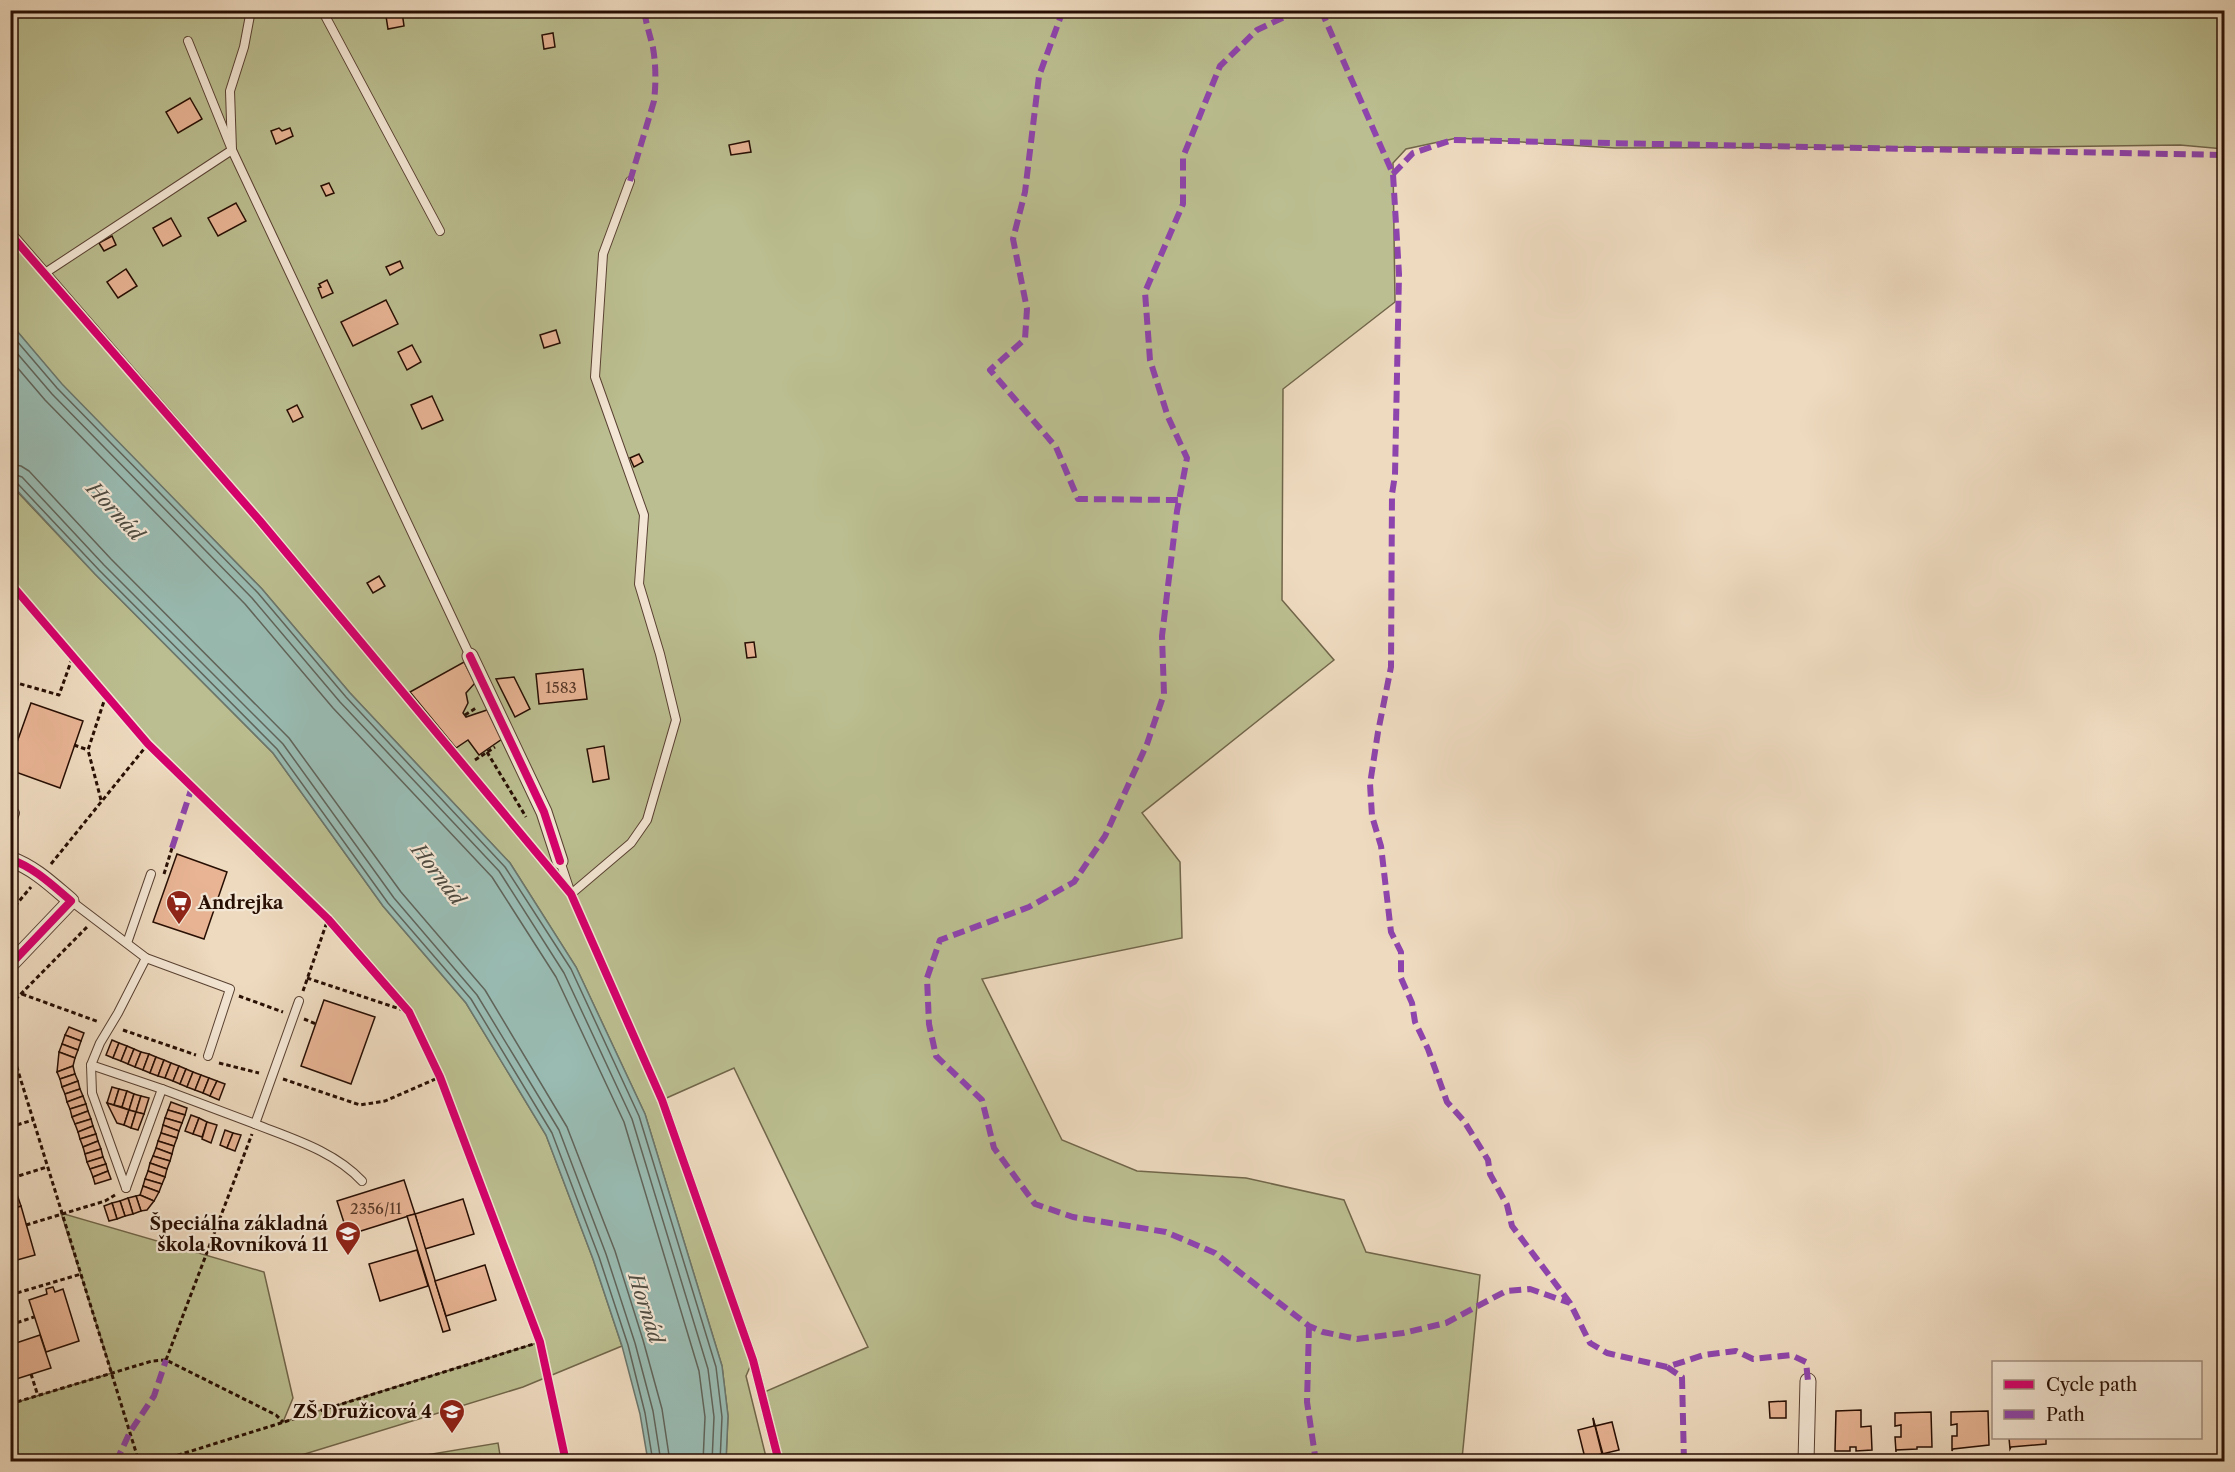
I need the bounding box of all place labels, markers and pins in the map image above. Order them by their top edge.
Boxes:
supermarket icon: Andrejka [164,888,194,926]
place label: Andrejka [197,892,284,914]
place label: Špeciálna základná škola Rovníková 11 [150,1211,329,1256]
school or university icon: Špeciálna základná škola Rovníková 11 [333,1219,363,1257]
school or university icon: ZŠ Družicová 4 [437,1397,467,1435]
place label: ZŠ Družicová 4 [293,1399,432,1423]

